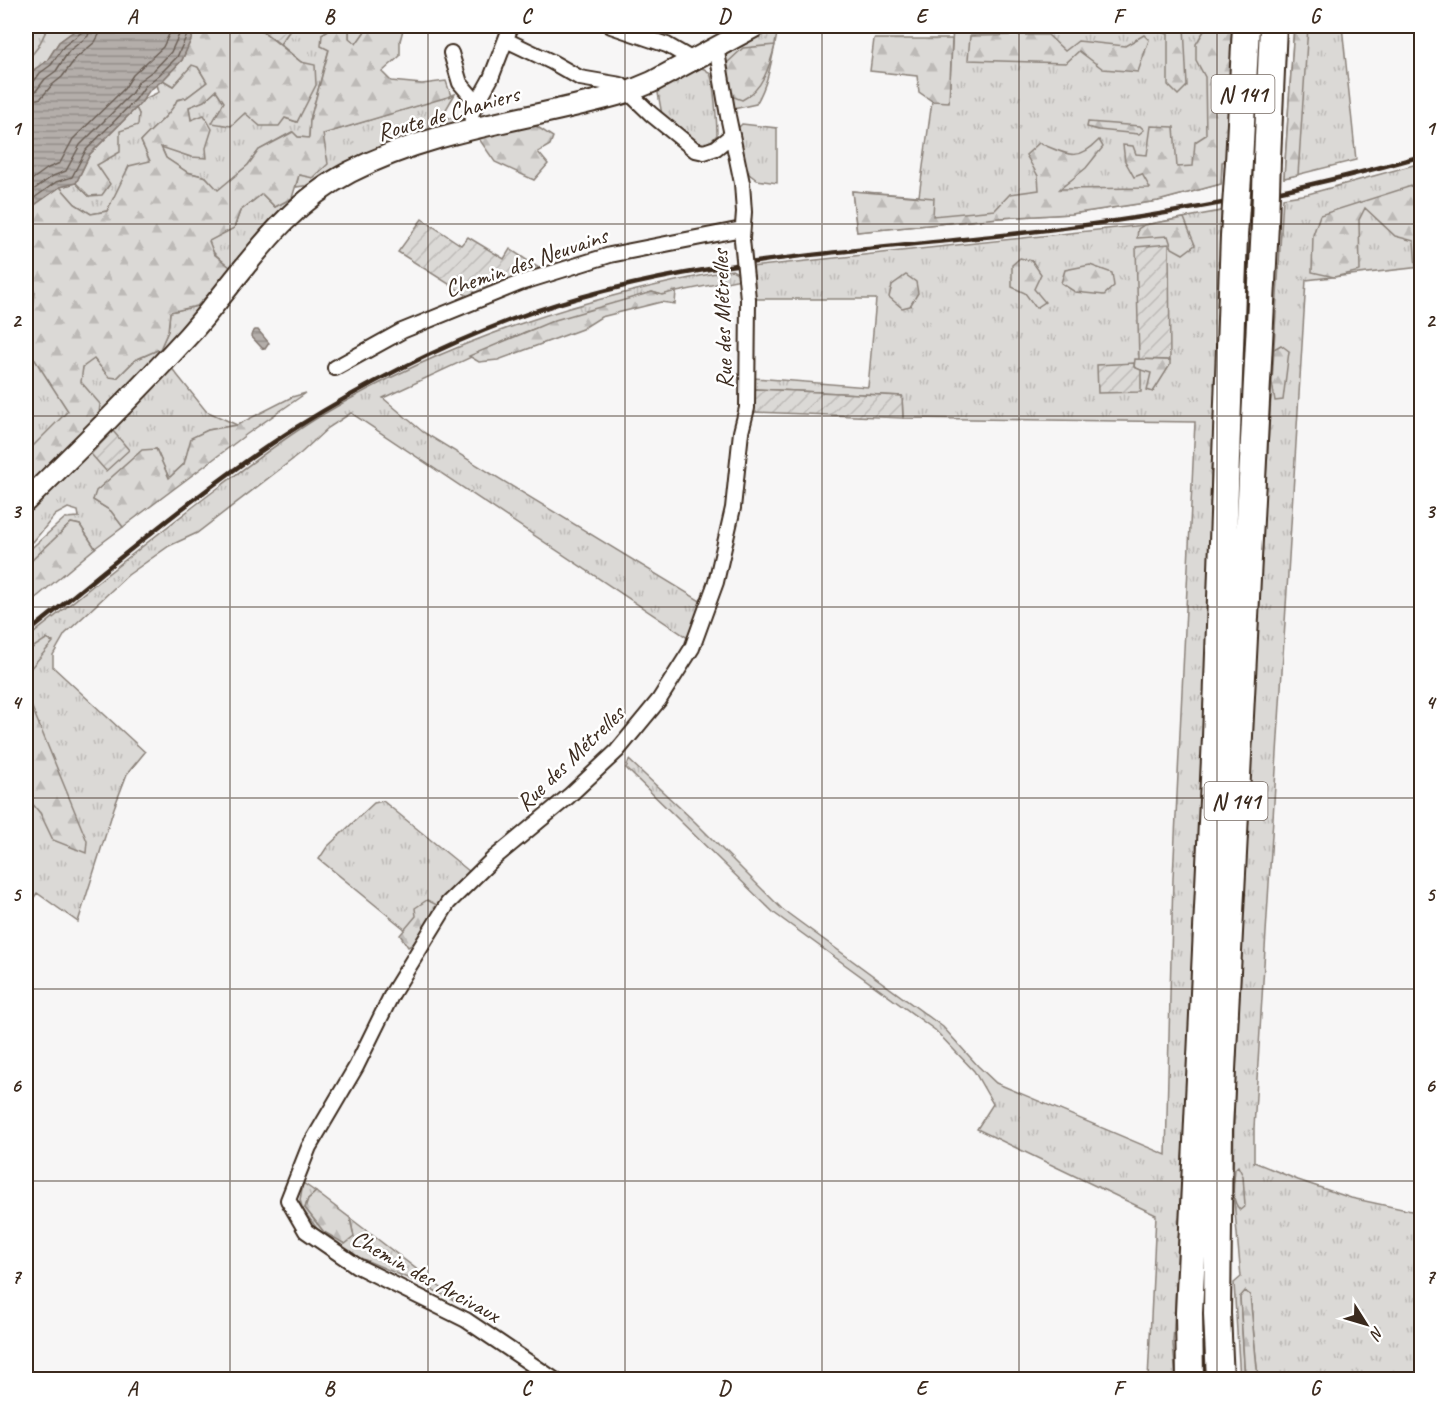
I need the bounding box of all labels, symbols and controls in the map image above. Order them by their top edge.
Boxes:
text: A [127,4,139,29]
text: B [324,4,336,29]
text: C [521,4,533,29]
text: D [718,4,732,29]
text: E [916,4,930,29]
text: F [1113,4,1127,29]
text: G [1310,4,1323,29]
road number: N 141 [1212,75,1274,113]
street label: Route de Chaniers [374,78,524,148]
text: 1 [12,116,23,141]
text: 1 [1426,116,1437,141]
street label: Chemin des Neuvains [441,220,613,304]
street label: Rue des Métrelles [705,247,739,389]
text: 2 [12,308,23,333]
text: 2 [1426,308,1437,333]
text: 3 [12,499,23,524]
text: 3 [1426,499,1437,524]
text: 4 [12,690,24,715]
text: 4 [1426,690,1438,715]
street label: Rue des Métrelles [509,698,632,817]
road number: N 141 [1204,782,1268,820]
text: 5 [12,882,23,907]
text: 5 [1426,882,1437,907]
text: 6 [11,1073,22,1098]
text: 6 [1425,1073,1436,1098]
street label: Chemin des Arcivaux [346,1223,507,1330]
text: 7 [12,1264,23,1289]
text: 7 [1426,1264,1437,1289]
north arrow [1336,1294,1396,1354]
text: N [1364,1322,1388,1345]
text: A [127,1376,139,1401]
text: B [324,1376,336,1401]
text: C [521,1376,533,1401]
text: D [718,1376,732,1401]
text: E [916,1376,930,1401]
text: F [1113,1376,1127,1401]
text: G [1310,1376,1323,1401]

